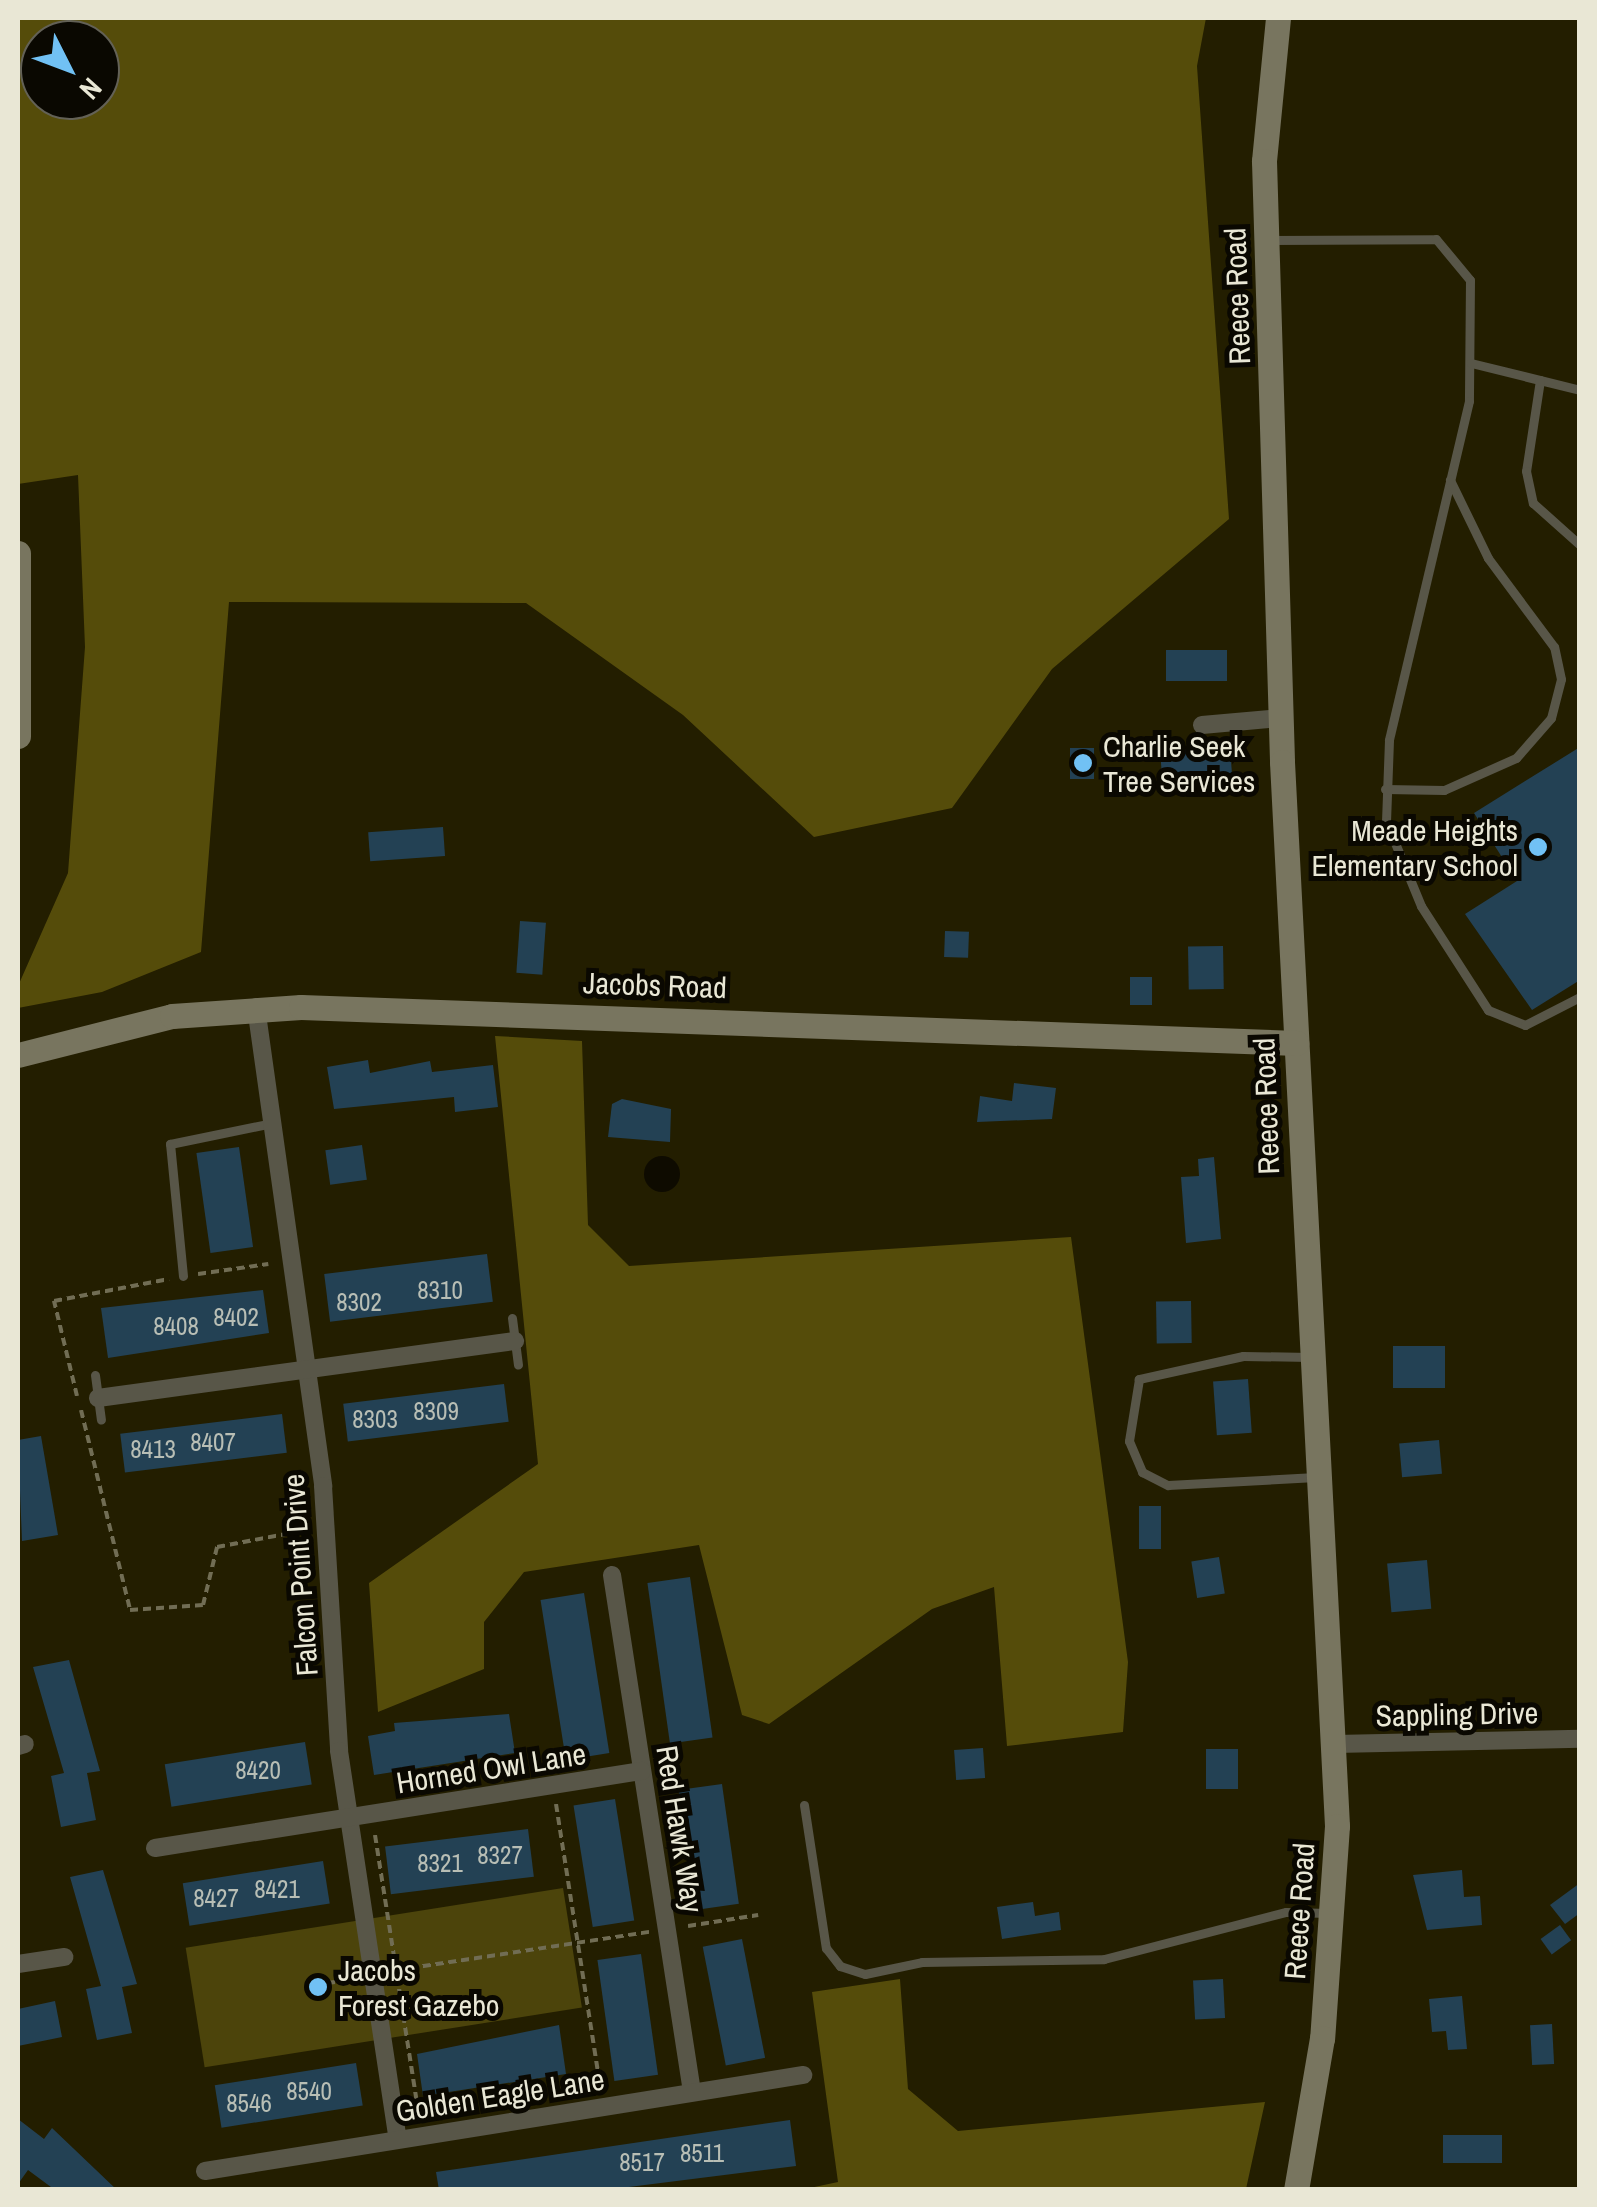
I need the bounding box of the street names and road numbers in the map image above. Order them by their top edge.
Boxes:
street label: Reece Road [1217,227,1257,365]
street label: Jacobs Road [583,965,727,1005]
street label: Reece Road [1246,1037,1286,1175]
street label: Falcon Point Drive [275,1473,325,1677]
street label: Sappling Drive [1375,1695,1539,1733]
street label: Horned Owl Lane [394,1735,588,1801]
street label: Red Hawk Way [649,1743,711,1915]
street label: Reece Road [1276,1842,1322,1980]
street label: Golden Eagle Lane [393,2061,607,2129]

